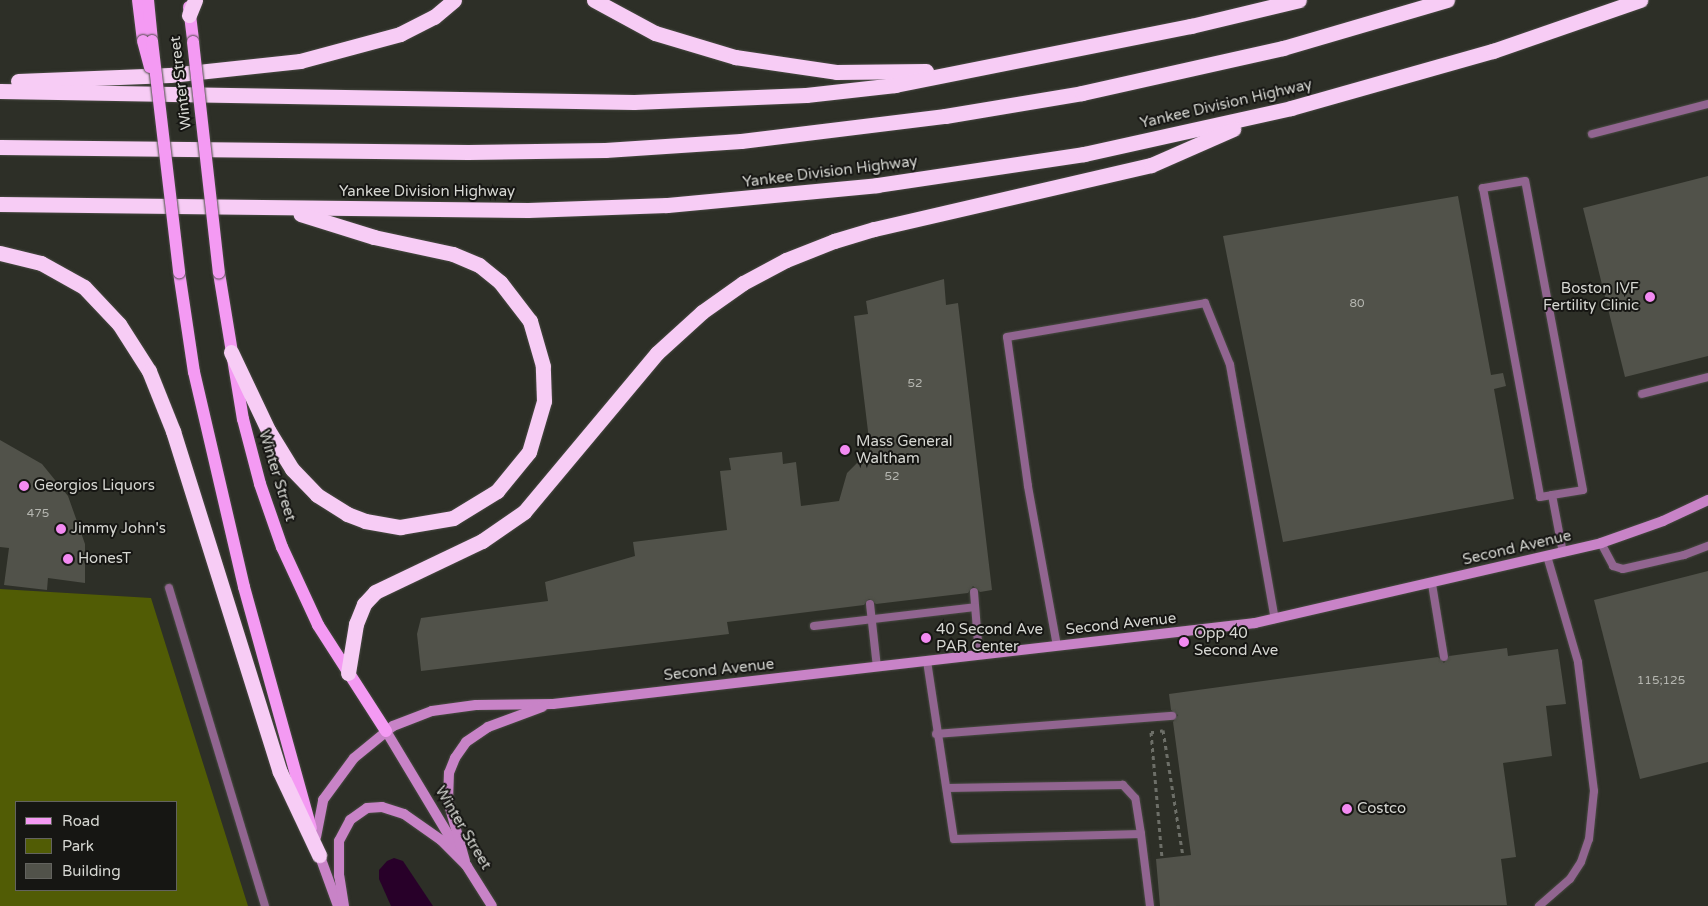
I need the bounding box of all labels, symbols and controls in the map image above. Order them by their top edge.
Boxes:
street label: Winter Street [166,35,196,131]
street label: Yankee Division Highway [1138,75,1314,133]
street label: Yankee Division Highway [742,152,918,192]
street label: Yankee Division Highway [339,183,515,201]
place label: Boston IVF Fertility Clinic [1543,279,1639,314]
marker: Boston IVF Fertility Clinic [1643,290,1657,304]
house number: 80 [1349,297,1365,311]
house number: 52 [907,377,923,391]
street label: Winter Street [255,428,299,524]
place label: Mass General Waltham [856,432,953,467]
marker: Mass General Waltham [838,443,852,457]
house number: 52 [884,470,900,484]
place label: Georgios Liquors [34,477,155,495]
marker: Georgios Liquors [18,480,30,492]
house number: 475 [27,507,49,521]
place label: Jimmy John's [71,520,166,538]
marker: Jimmy John's [55,523,67,535]
street label: Second Avenue [1461,527,1573,569]
place label: HonesT [78,550,131,568]
marker: HonesT [62,553,74,565]
street label: Second Avenue [1065,609,1177,639]
place label: 40 Second Ave PAR Center [936,620,1043,655]
place label: Opp 40 Second Ave [1194,624,1278,659]
marker: 40 Second Ave PAR Center [920,632,932,644]
marker: Opp 40 Second Ave [1178,636,1190,648]
street label: Second Avenue [663,655,775,685]
house number: 115;125 [1637,674,1685,688]
street label: Winter Street [431,783,495,873]
place label: Costco [1357,800,1406,818]
legend [15,801,178,891]
marker: Costco [1341,803,1353,815]
text: Road [62,812,100,830]
text: Park [62,837,94,855]
text: Building [62,862,121,880]

